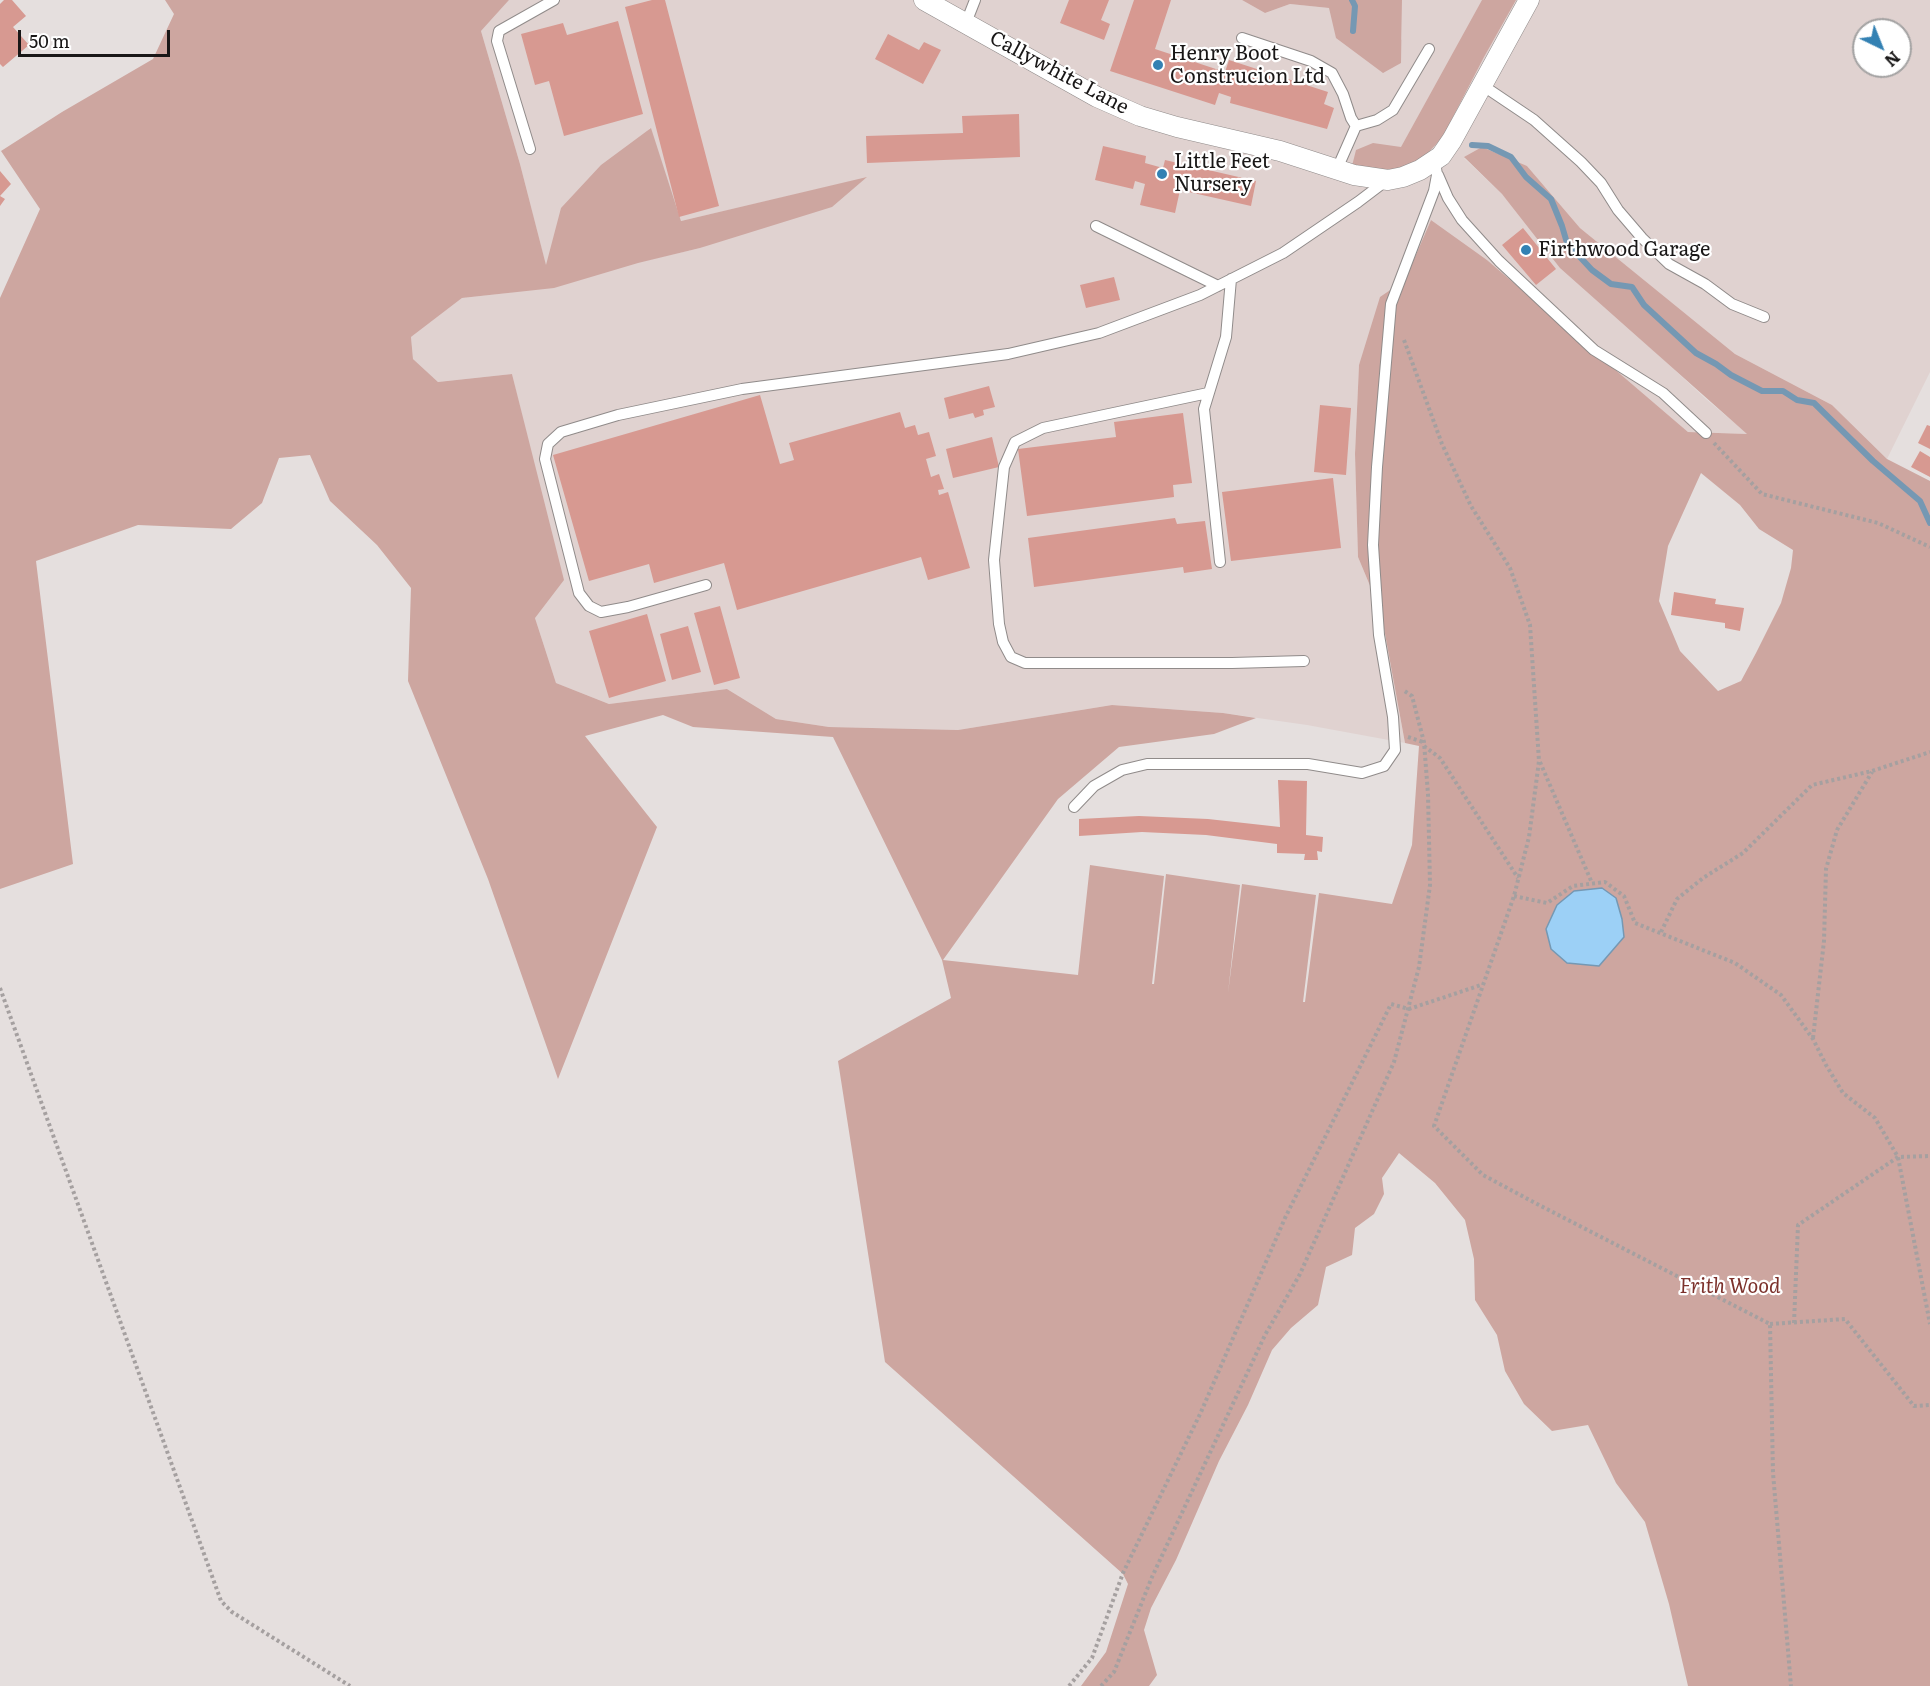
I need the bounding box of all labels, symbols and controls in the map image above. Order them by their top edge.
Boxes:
scale bar [21,18,172,56]
north arrow [1852,18,1912,78]
street label: Callywhite Lane [985,26,1133,120]
text: 50 m [29,27,70,54]
place label: Henry Boot Construcion Ltd [1170,42,1325,89]
text: N [1880,46,1906,73]
marker: Henry Boot Construcion Ltd [1151,58,1165,72]
place label: Little Feet Nursery [1174,150,1270,197]
marker: Little Feet Nursery [1155,167,1169,181]
place label: Firthwood Garage [1538,238,1710,262]
marker: Firthwood Garage [1519,243,1533,257]
park label: Frith Wood [1680,1275,1780,1299]

